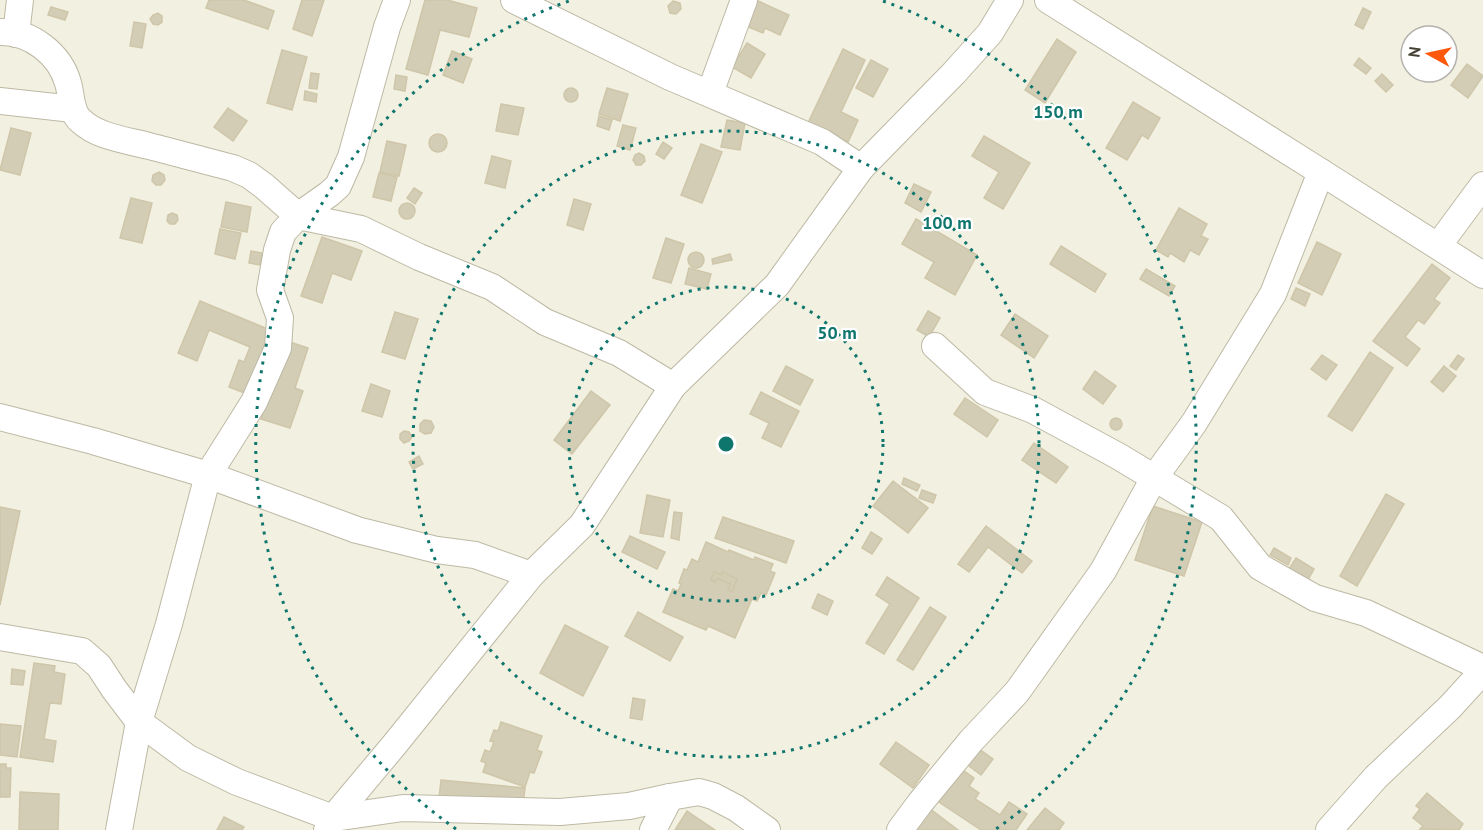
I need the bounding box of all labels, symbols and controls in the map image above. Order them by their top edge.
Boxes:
north arrow [1399,24,1459,84]
text: N [1404,45,1425,59]
text: 150 m [1033,100,1083,123]
text: 100 m [922,211,972,234]
text: 50 m [817,321,857,344]
centre of rings [716,434,736,454]

